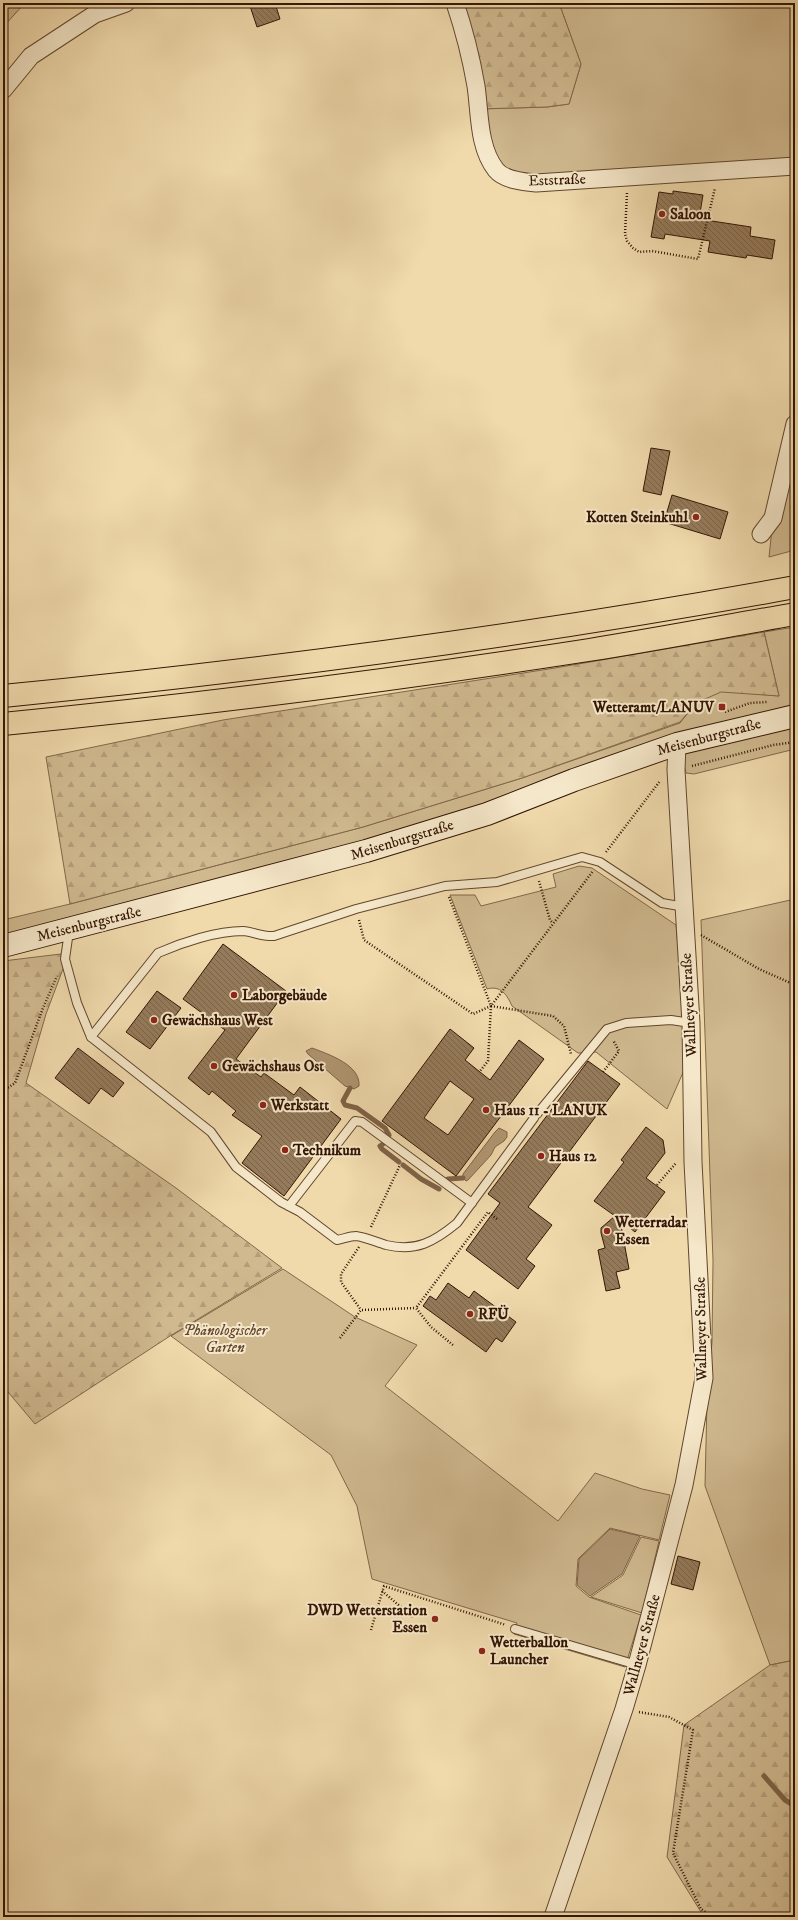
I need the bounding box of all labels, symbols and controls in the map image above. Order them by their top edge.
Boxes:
street label: Eststraße [528,170,586,190]
place label: Saloon [670,205,711,224]
marker: Saloon [657,209,667,219]
place label: Kotten Steinkuhl [586,508,688,527]
marker: Kotten Steinkuhl [691,512,701,522]
place label: Wetteramt/LANUV [592,698,715,717]
marker: Wetteramt/LANUV [717,702,727,712]
street label: Meisenburgstraße [655,714,763,760]
street label: Meisenburgstraße [348,815,456,865]
street label: Meisenburgstraße [35,902,143,946]
street label: Wallneyer Straße [677,952,701,1059]
place label: Laborgebäude [242,986,328,1005]
marker: Laborgebäude [229,990,239,1000]
place label: Gewächshaus West [162,1011,273,1030]
marker: Gewächshaus West [149,1015,159,1025]
place label: Gewächshaus Ost [222,1057,324,1076]
marker: Gewächshaus Ost [209,1061,219,1071]
place label: Werkstatt [270,1096,329,1115]
marker: Werkstatt [258,1100,268,1110]
place label: Haus 11 - LANUK [494,1101,607,1120]
marker: Haus 11 - LANUK [481,1105,491,1115]
place label: Technikum [292,1141,362,1160]
marker: Technikum [280,1145,290,1155]
place label: Haus 12 [549,1147,597,1166]
marker: Haus 12 [536,1151,546,1161]
place label: Wetterradar Essen [614,1213,687,1249]
marker: Wetterradar Essen [602,1226,612,1236]
street label: Wallneyer Straße [691,1277,711,1382]
place label: RFÜ [478,1304,509,1324]
marker: RFÜ [465,1309,475,1319]
park label: Phänologischer Garten [183,1321,268,1357]
street label: Wallneyer Straße [619,1592,665,1699]
place label: DWD Wetterstation Essen [307,1601,427,1637]
marker: DWD Wetterstation Essen [430,1614,440,1624]
place label: Wetterballon Launcher [489,1633,568,1669]
marker: Wetterballon Launcher [477,1646,487,1656]

